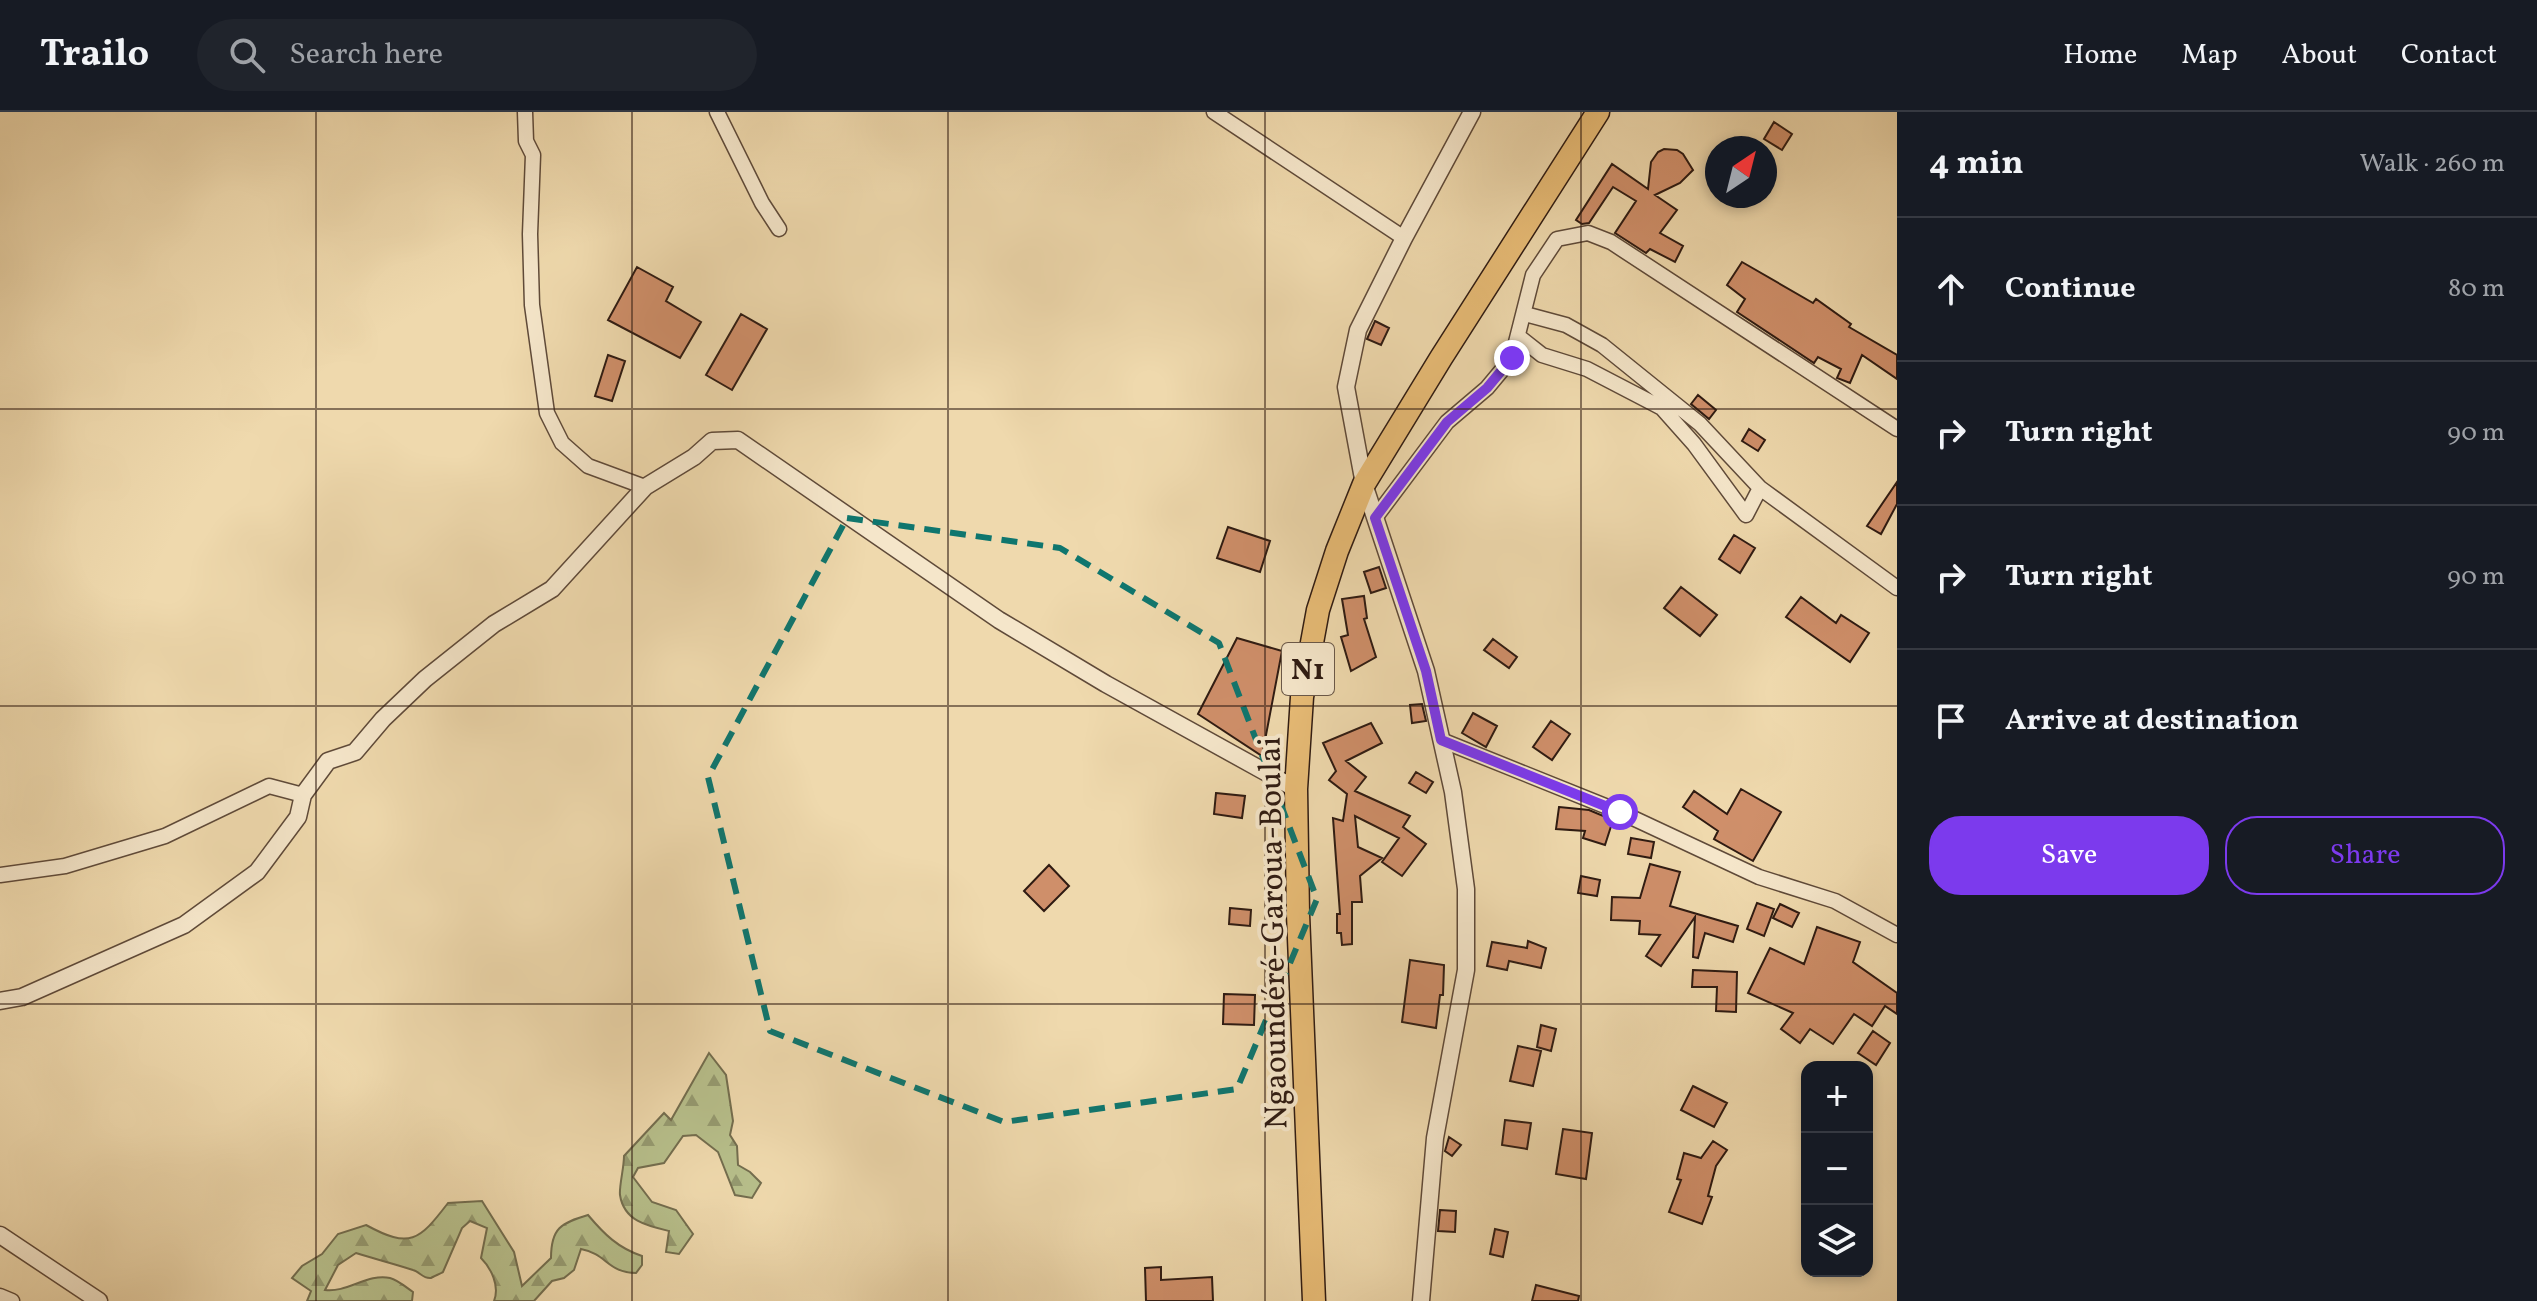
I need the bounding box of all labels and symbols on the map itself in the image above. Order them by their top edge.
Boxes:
north arrow [1705,136,1777,208]
route end [1494,340,1530,376]
road number: N1 [1282,643,1334,695]
street label: Ngaoundéré-Garoua-Boulai [1250,736,1300,1129]
route start [1602,794,1638,830]

